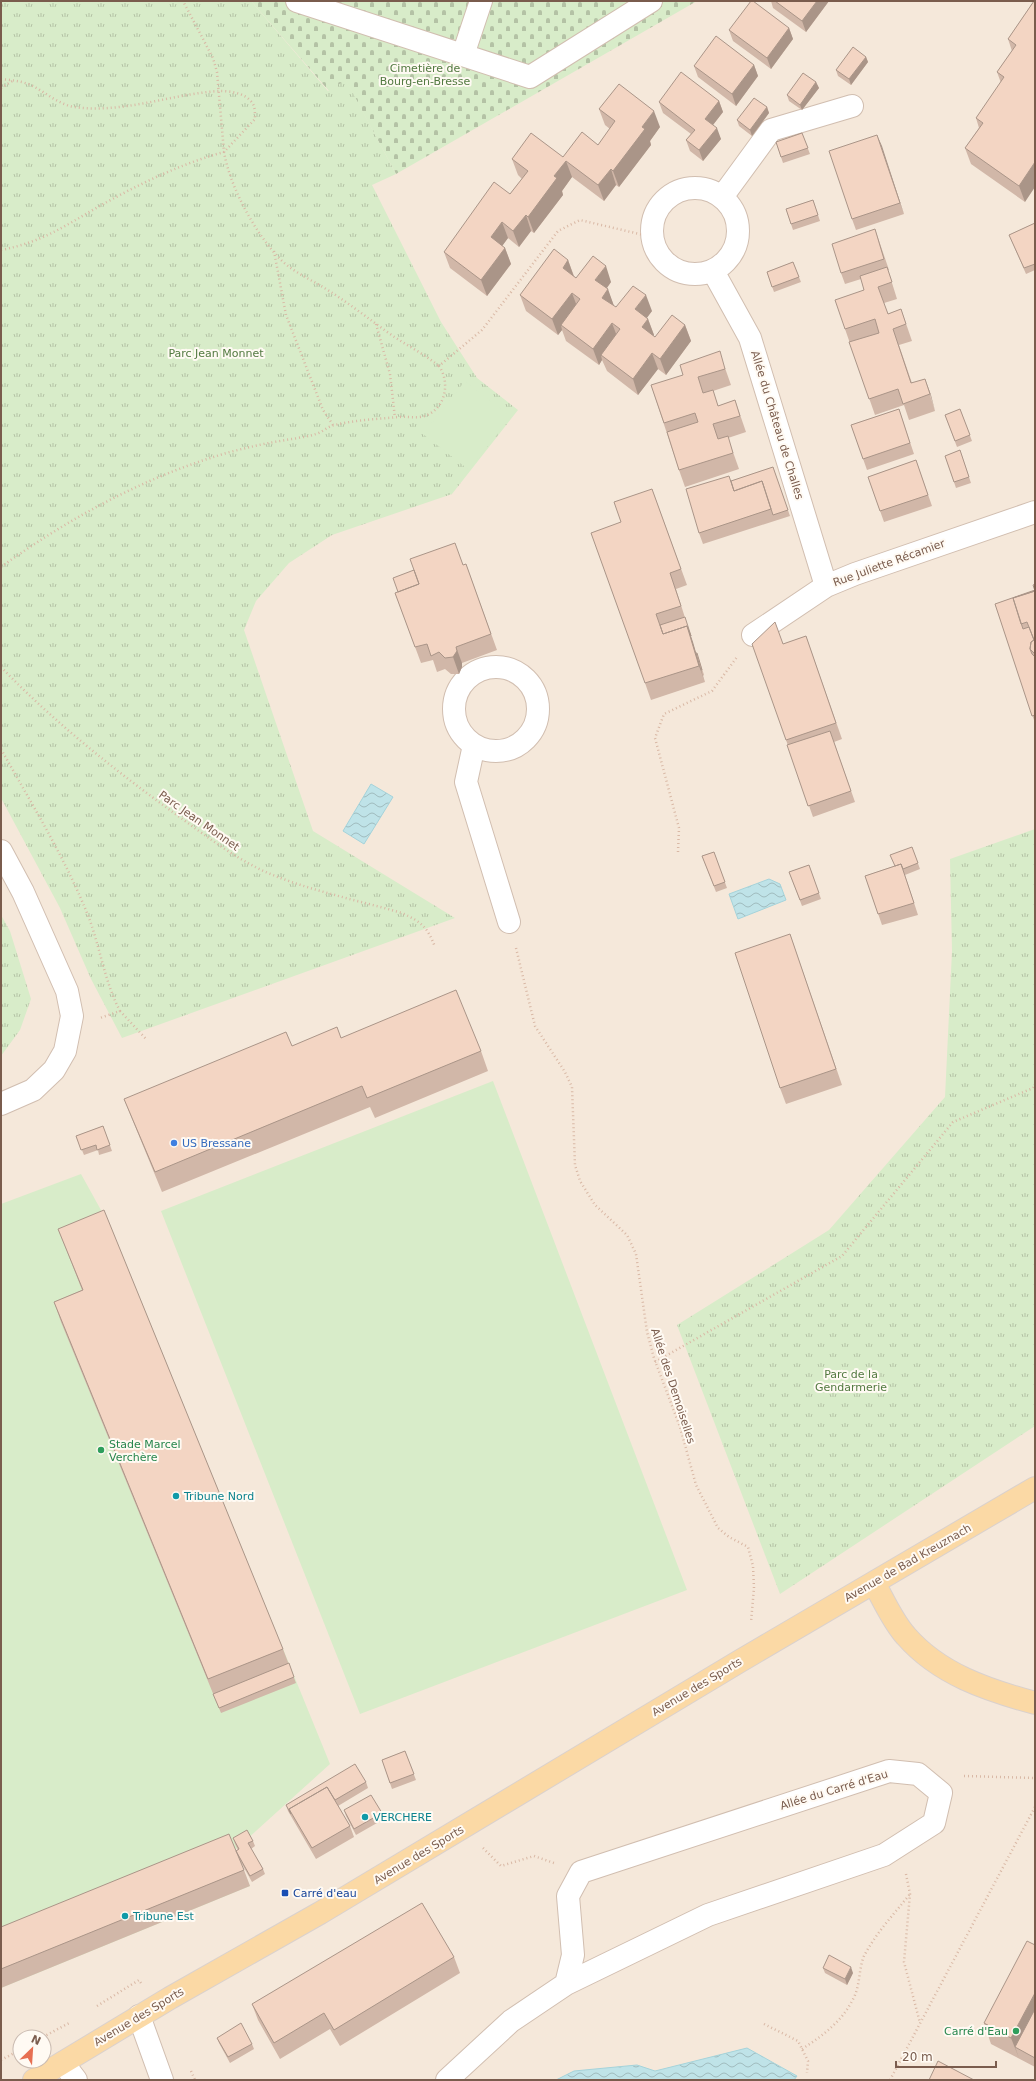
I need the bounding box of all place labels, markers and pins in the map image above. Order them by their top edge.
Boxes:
place label: US Bressane [182,1137,251,1150]
marker: US Bressane [169,1138,179,1148]
place label: Stade Marcel Verchère [109,1438,181,1464]
marker: Stade Marcel Verchère [96,1445,106,1455]
place label: Tribune Nord [183,1490,254,1503]
marker: Tribune Nord [171,1491,181,1501]
place label: VERCHERE [373,1811,432,1824]
marker: VERCHERE [360,1812,370,1822]
place label: Carré d'eau [293,1887,357,1900]
marker: Carré d'eau [280,1888,290,1898]
place label: Tribune Est [132,1910,195,1923]
marker: Tribune Est [120,1911,130,1921]
place label: Carré d'Eau [944,2025,1008,2038]
marker: Carré d'Eau [1011,2026,1021,2036]

